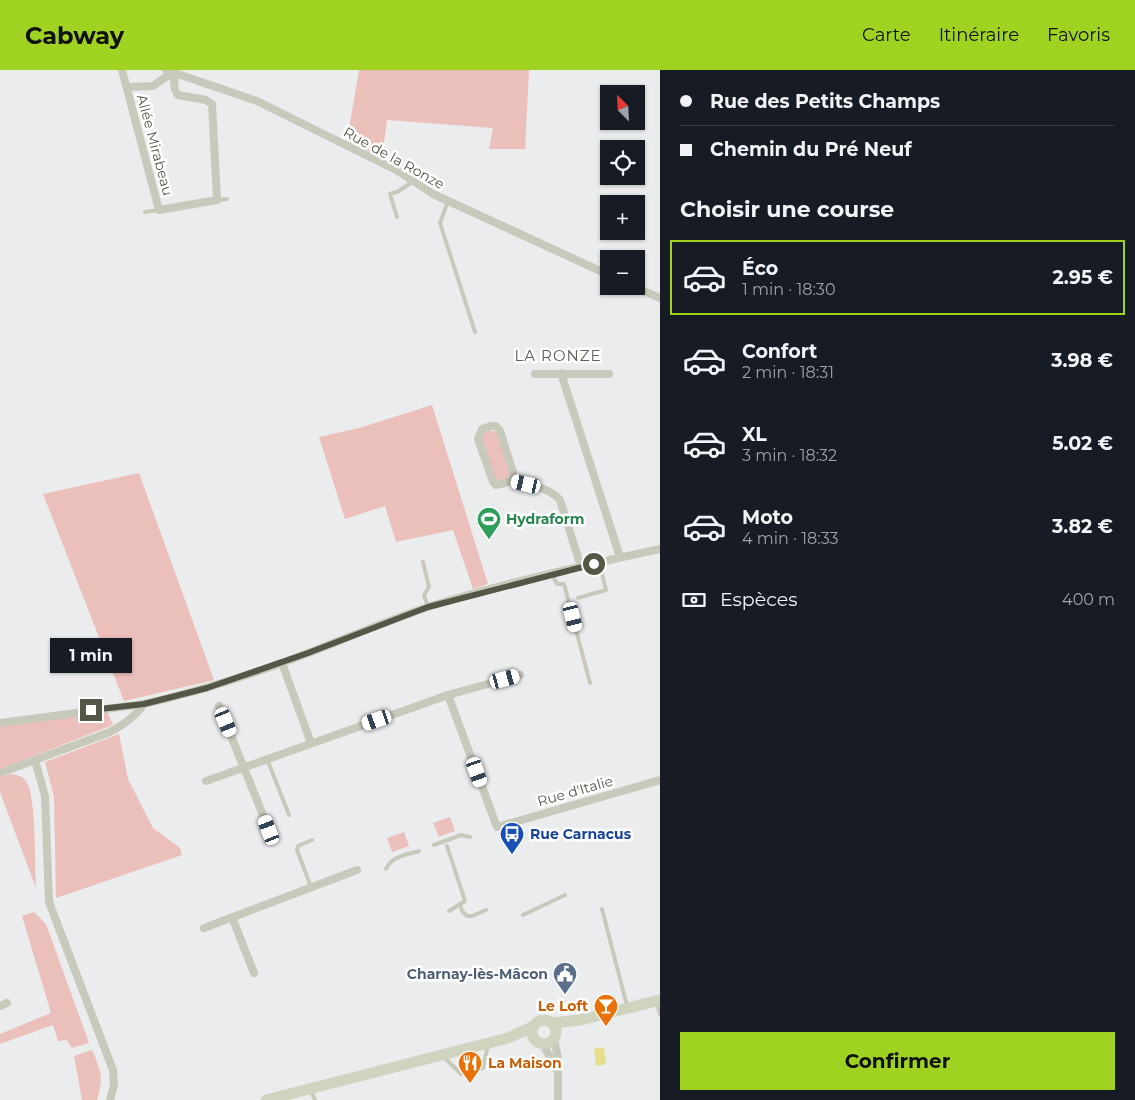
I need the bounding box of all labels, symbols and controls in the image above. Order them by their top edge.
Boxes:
text: Cabway [25,21,124,50]
text: Carte [862,24,911,46]
text: Itinéraire [939,24,1019,46]
text: Favoris [1047,24,1110,46]
north arrow [600,85,645,130]
map controls [600,85,645,295]
text: Rue des Petits Champs [710,90,940,113]
street label: Allée Mirabeau [133,92,177,198]
street label: Rue de la Ronze [340,123,448,193]
text: Chemin du Pré Neuf [710,138,912,161]
button: locate [600,140,645,185]
button: + [600,195,645,240]
text: Choisir une course [680,196,894,223]
button: − [600,250,645,295]
icon: car [682,255,727,300]
text: Éco [742,257,778,280]
text: 2.95 € [1052,266,1113,289]
text: 1 min · 18:30 [742,280,835,299]
icon: car [682,338,727,383]
text: Confort [742,340,817,363]
district label: LA RONZE [515,346,601,365]
text: 3.98 € [1051,349,1113,372]
text: 2 min · 18:31 [742,363,834,382]
icon: car [682,421,727,466]
text: XL [742,423,767,446]
text: 5.02 € [1052,432,1113,455]
text: 3 min · 18:32 [742,446,837,465]
car [509,473,542,495]
icon: car [682,504,727,549]
sports icon: Hydraform [476,506,502,540]
text: Moto [742,506,793,529]
place label: Hydraform [506,510,584,528]
text: 3.82 € [1052,515,1113,538]
text: 4 min · 18:33 [742,529,839,548]
route start [583,553,605,575]
icon: cash [680,586,708,614]
text: Espèces [720,588,797,611]
text: 400 m [1062,590,1115,609]
car [562,601,583,633]
callout: 1 min [50,638,132,672]
text: 1 min [69,646,113,665]
car [488,668,521,690]
route end [80,699,102,721]
car [213,705,238,739]
car [360,708,393,732]
car [465,755,488,789]
street label: Rue d'Italie [535,772,615,810]
car [256,813,281,847]
bus stop icon: Rue Carnacus [499,821,525,855]
place label: Rue Carnacus [530,825,632,843]
public building icon: Charnay-lès-Mâcon [552,961,578,995]
place label: Charnay-lès-Mâcon [407,965,548,983]
bar icon: Le Loft [593,993,619,1027]
place label: Le Loft [538,997,588,1015]
button: Confirmer [680,1032,1115,1090]
restaurant icon: La Maison [457,1050,483,1084]
place label: La Maison [488,1054,562,1072]

